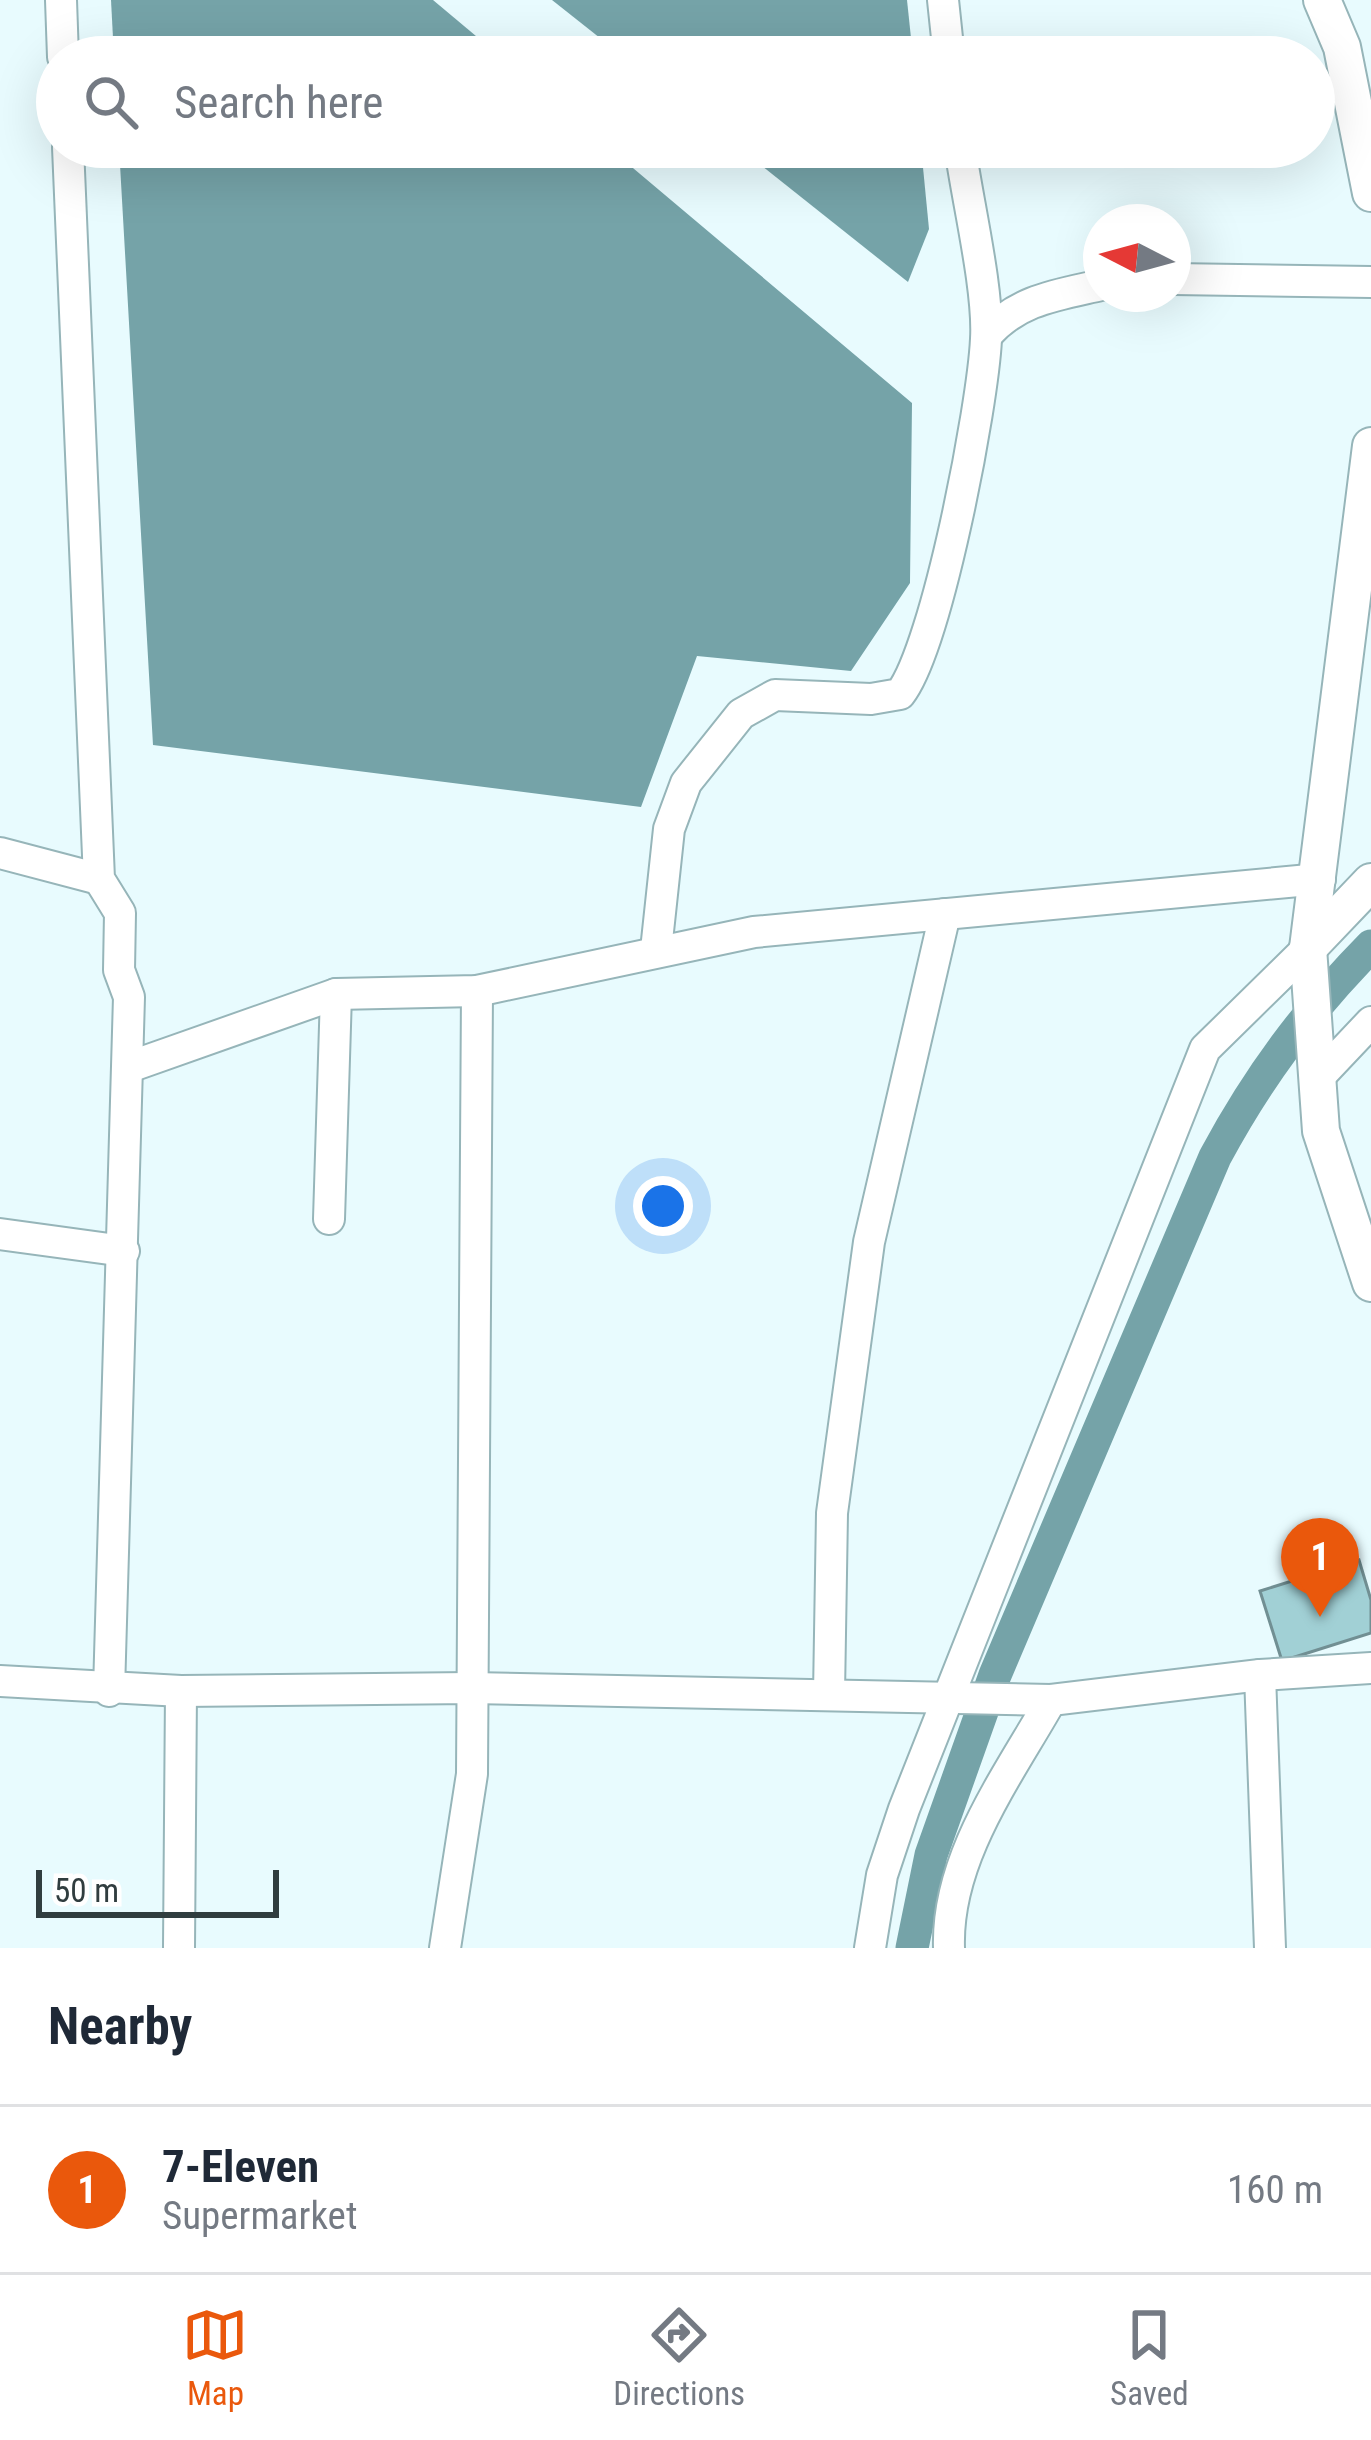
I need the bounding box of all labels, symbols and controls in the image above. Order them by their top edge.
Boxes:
search box [36,36,1335,168]
icon: search [78,69,144,135]
text: Search here [174,76,383,129]
north arrow [1083,204,1191,312]
your location [633,1176,693,1236]
pin: 1 [1281,1518,1359,1617]
scale bar [36,1864,279,1917]
text: 50 m [54,1871,119,1910]
text: Nearby [48,1997,192,2056]
text: 7-Eleven [162,2140,319,2193]
text: 1 [77,2167,97,2213]
text: 160 m [1227,2167,1323,2213]
text: Supermarket [162,2193,357,2239]
tab: Map [182,2302,248,2413]
tab: Directions [613,2302,745,2413]
tab: Saved [1110,2302,1189,2413]

